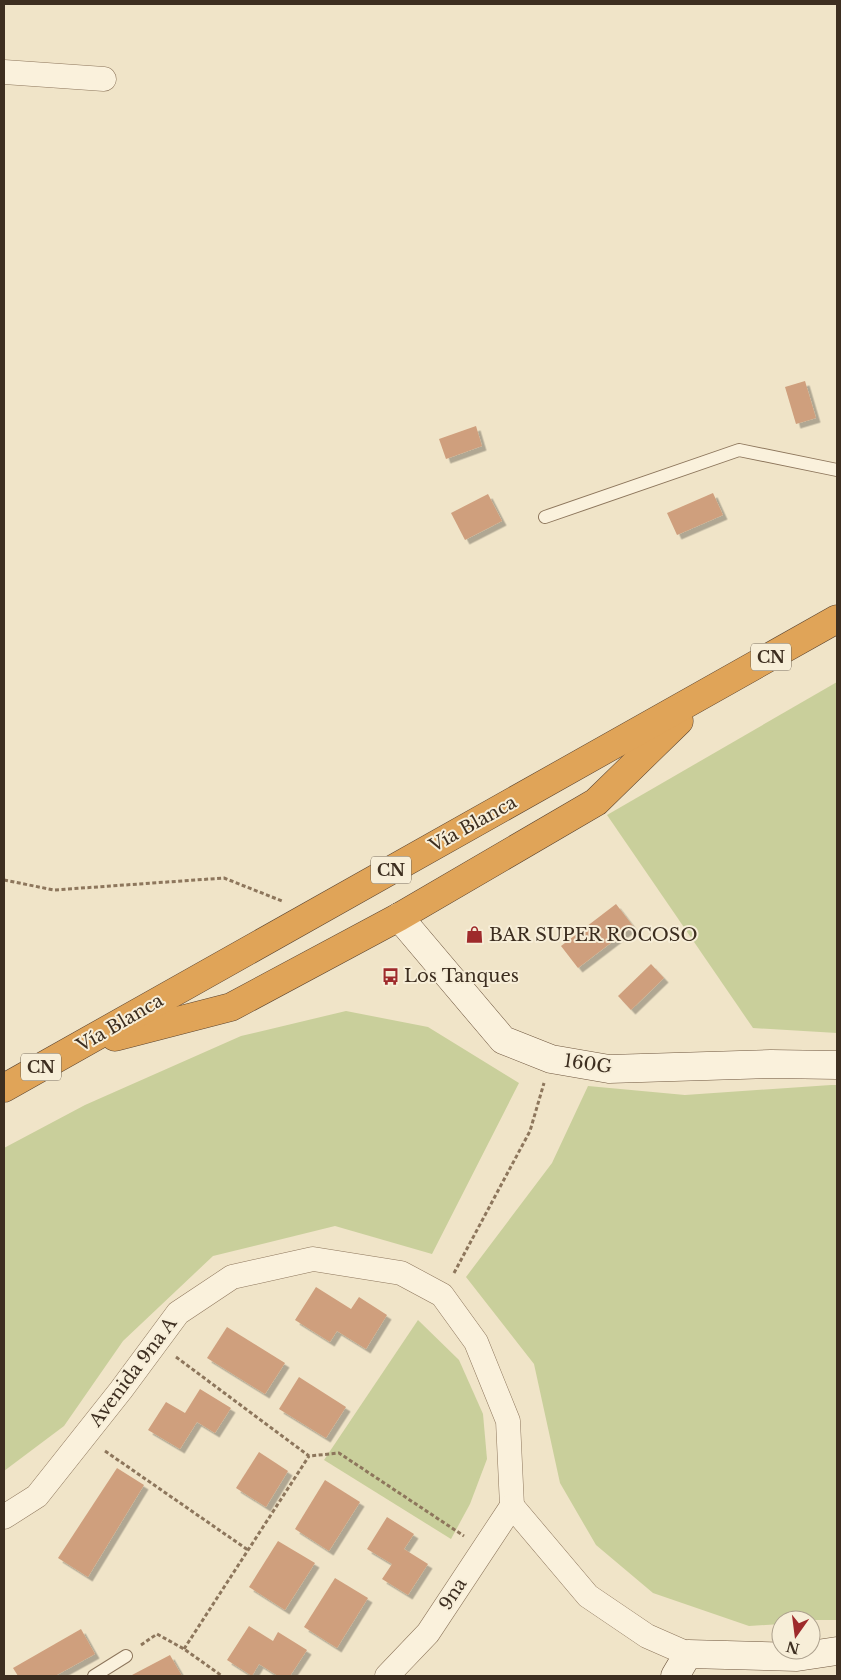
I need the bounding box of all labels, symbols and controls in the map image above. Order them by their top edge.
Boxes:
road number: CN [751,644,791,670]
street label: Vía Blanca [425,791,520,857]
road number: CN [371,856,411,884]
place label: BAR SUPER ROCOSO [489,924,698,946]
shop icon: BAR SUPER ROCOSO [465,925,485,945]
place label: Los Tanques [404,965,519,987]
bus stop icon: Los Tanques [380,966,400,986]
street label: Vía Blanca [72,989,167,1057]
street label: 160G [563,1050,614,1078]
road number: CN [21,1054,61,1080]
street label: Avenida 9na A [84,1312,182,1432]
street label: 9na [435,1574,471,1614]
north arrow [771,1610,821,1660]
text: N [784,1637,801,1658]

